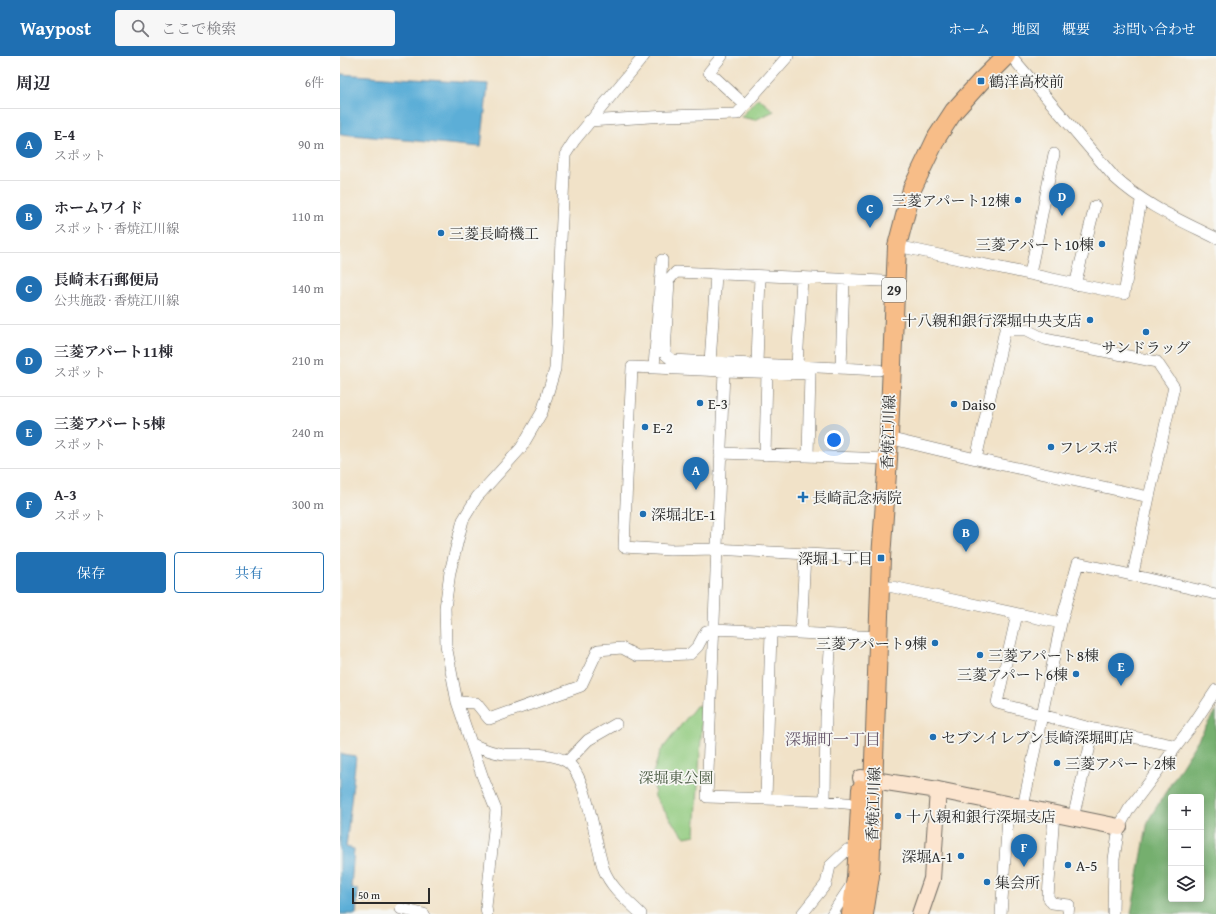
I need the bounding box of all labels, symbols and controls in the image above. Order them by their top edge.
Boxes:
search box [115,10,395,46]
text: Waypost [20,14,91,42]
icon: search [129,17,151,39]
text: ここで検索 [161,18,236,39]
text: ホーム [948,19,990,39]
text: 地図 [1012,19,1040,39]
text: 概要 [1062,19,1090,39]
text: お問い合わせ [1112,19,1196,39]
text: 周辺 [16,70,50,95]
place label: 鶴洋高校前 [989,71,1064,92]
text: 6件 [305,73,324,92]
marker: 鶴洋高校前 [976,76,986,86]
text: E-4 [54,124,75,145]
text: A [25,135,33,154]
text: 90 m [298,135,324,154]
text: スポット [54,146,106,165]
pin: D [1049,183,1075,216]
place label: 三菱アパート12棟 [892,190,1010,211]
pin: C [857,195,883,228]
marker: 三菱アパート12棟 [1013,195,1023,205]
text: ホームワイド [54,197,144,218]
text: B [25,207,33,226]
text: 110 m [292,207,324,226]
text: スポット · 香焼江川線 [54,219,179,238]
place label: 三菱長崎機工 [449,223,539,244]
marker: 三菱長崎機工 [436,228,446,238]
place label: 三菱アパート10棟 [976,234,1094,255]
marker: 三菱アパート10棟 [1097,239,1107,249]
text: 長崎末石郵便局 [54,269,159,290]
road number: 29 [882,278,906,302]
text: C [25,279,33,298]
text: 140 m [292,279,324,298]
text: 公共施設 · 香焼江川線 [54,291,179,310]
place label: 十八親和銀行深堀中央支店 [902,310,1082,331]
marker: 十八親和銀行深堀中央支店 [1085,315,1095,325]
marker: サンドラッグ [1141,327,1151,337]
place label: サンドラッグ [1102,337,1190,358]
text: 三菱アパート11棟 [54,341,173,362]
text: D [25,351,33,370]
text: 210 m [292,351,324,370]
text: スポット [54,363,106,382]
place label: E-3 [708,393,728,414]
street label: 香焼江川線 [876,394,900,470]
place label: Daiso [962,394,996,415]
marker: E-3 [695,398,705,408]
marker: Daiso [949,399,959,409]
text: 三菱アパート5棟 [54,413,166,434]
place label: E-2 [653,417,673,438]
marker: E-2 [640,422,650,432]
text: E [26,423,32,442]
text: 240 m [292,423,324,442]
your location [824,430,844,450]
text: スポット [54,435,106,454]
place label: フレスポ [1059,437,1118,458]
marker: フレスポ [1046,442,1056,452]
pin: A [683,457,709,490]
text: A-3 [54,484,77,505]
place label: 長崎記念病院 [812,487,902,508]
marker: 長崎記念病院 [797,491,809,503]
text: F [26,495,32,514]
text: 300 m [292,495,324,514]
place label: 深堀北E-1 [651,504,716,525]
text: スポット [54,506,106,525]
marker: 深堀北E-1 [638,509,648,519]
pin: B [953,519,979,552]
place label: 深堀１丁目 [798,548,873,569]
button: 保存 [16,552,166,593]
button: 共有 [174,552,324,593]
marker: 深堀１丁目 [876,553,886,563]
place label: 三菱アパート9棟 [816,633,927,654]
marker: 三菱アパート9棟 [930,638,940,648]
place label: 三菱アパート8棟 [988,645,1099,666]
marker: 三菱アパート8棟 [975,650,985,660]
pin: E [1108,653,1134,686]
place label: 三菱アパート6棟 [957,664,1068,685]
marker: 三菱アパート6棟 [1071,669,1081,679]
district label: 深堀町一丁目 [785,727,881,751]
place label: セブンイレブン長崎深堀町店 [941,727,1134,748]
marker: セブンイレブン長崎深堀町店 [928,732,938,742]
place label: 三菱アパート2棟 [1065,753,1176,774]
marker: 三菱アパート2棟 [1052,758,1062,768]
street label: 香焼江川線 [861,766,885,842]
park label: 深堀東公園 [638,767,714,788]
map controls [1168,794,1204,902]
button: + [1168,794,1204,830]
place label: 十八親和銀行深堀支店 [906,806,1056,827]
marker: 十八親和銀行深堀支店 [893,811,903,821]
button: − [1168,830,1204,866]
pin: F [1011,834,1037,867]
place label: 深堀A-1 [902,846,953,867]
marker: 深堀A-1 [956,851,966,861]
place label: A-5 [1076,855,1097,876]
marker: A-5 [1063,860,1073,870]
button: layers [1168,866,1204,902]
place label: 集会所 [995,872,1040,893]
marker: 集会所 [982,877,992,887]
scale bar [352,886,430,905]
text: 50 m [358,887,380,903]

